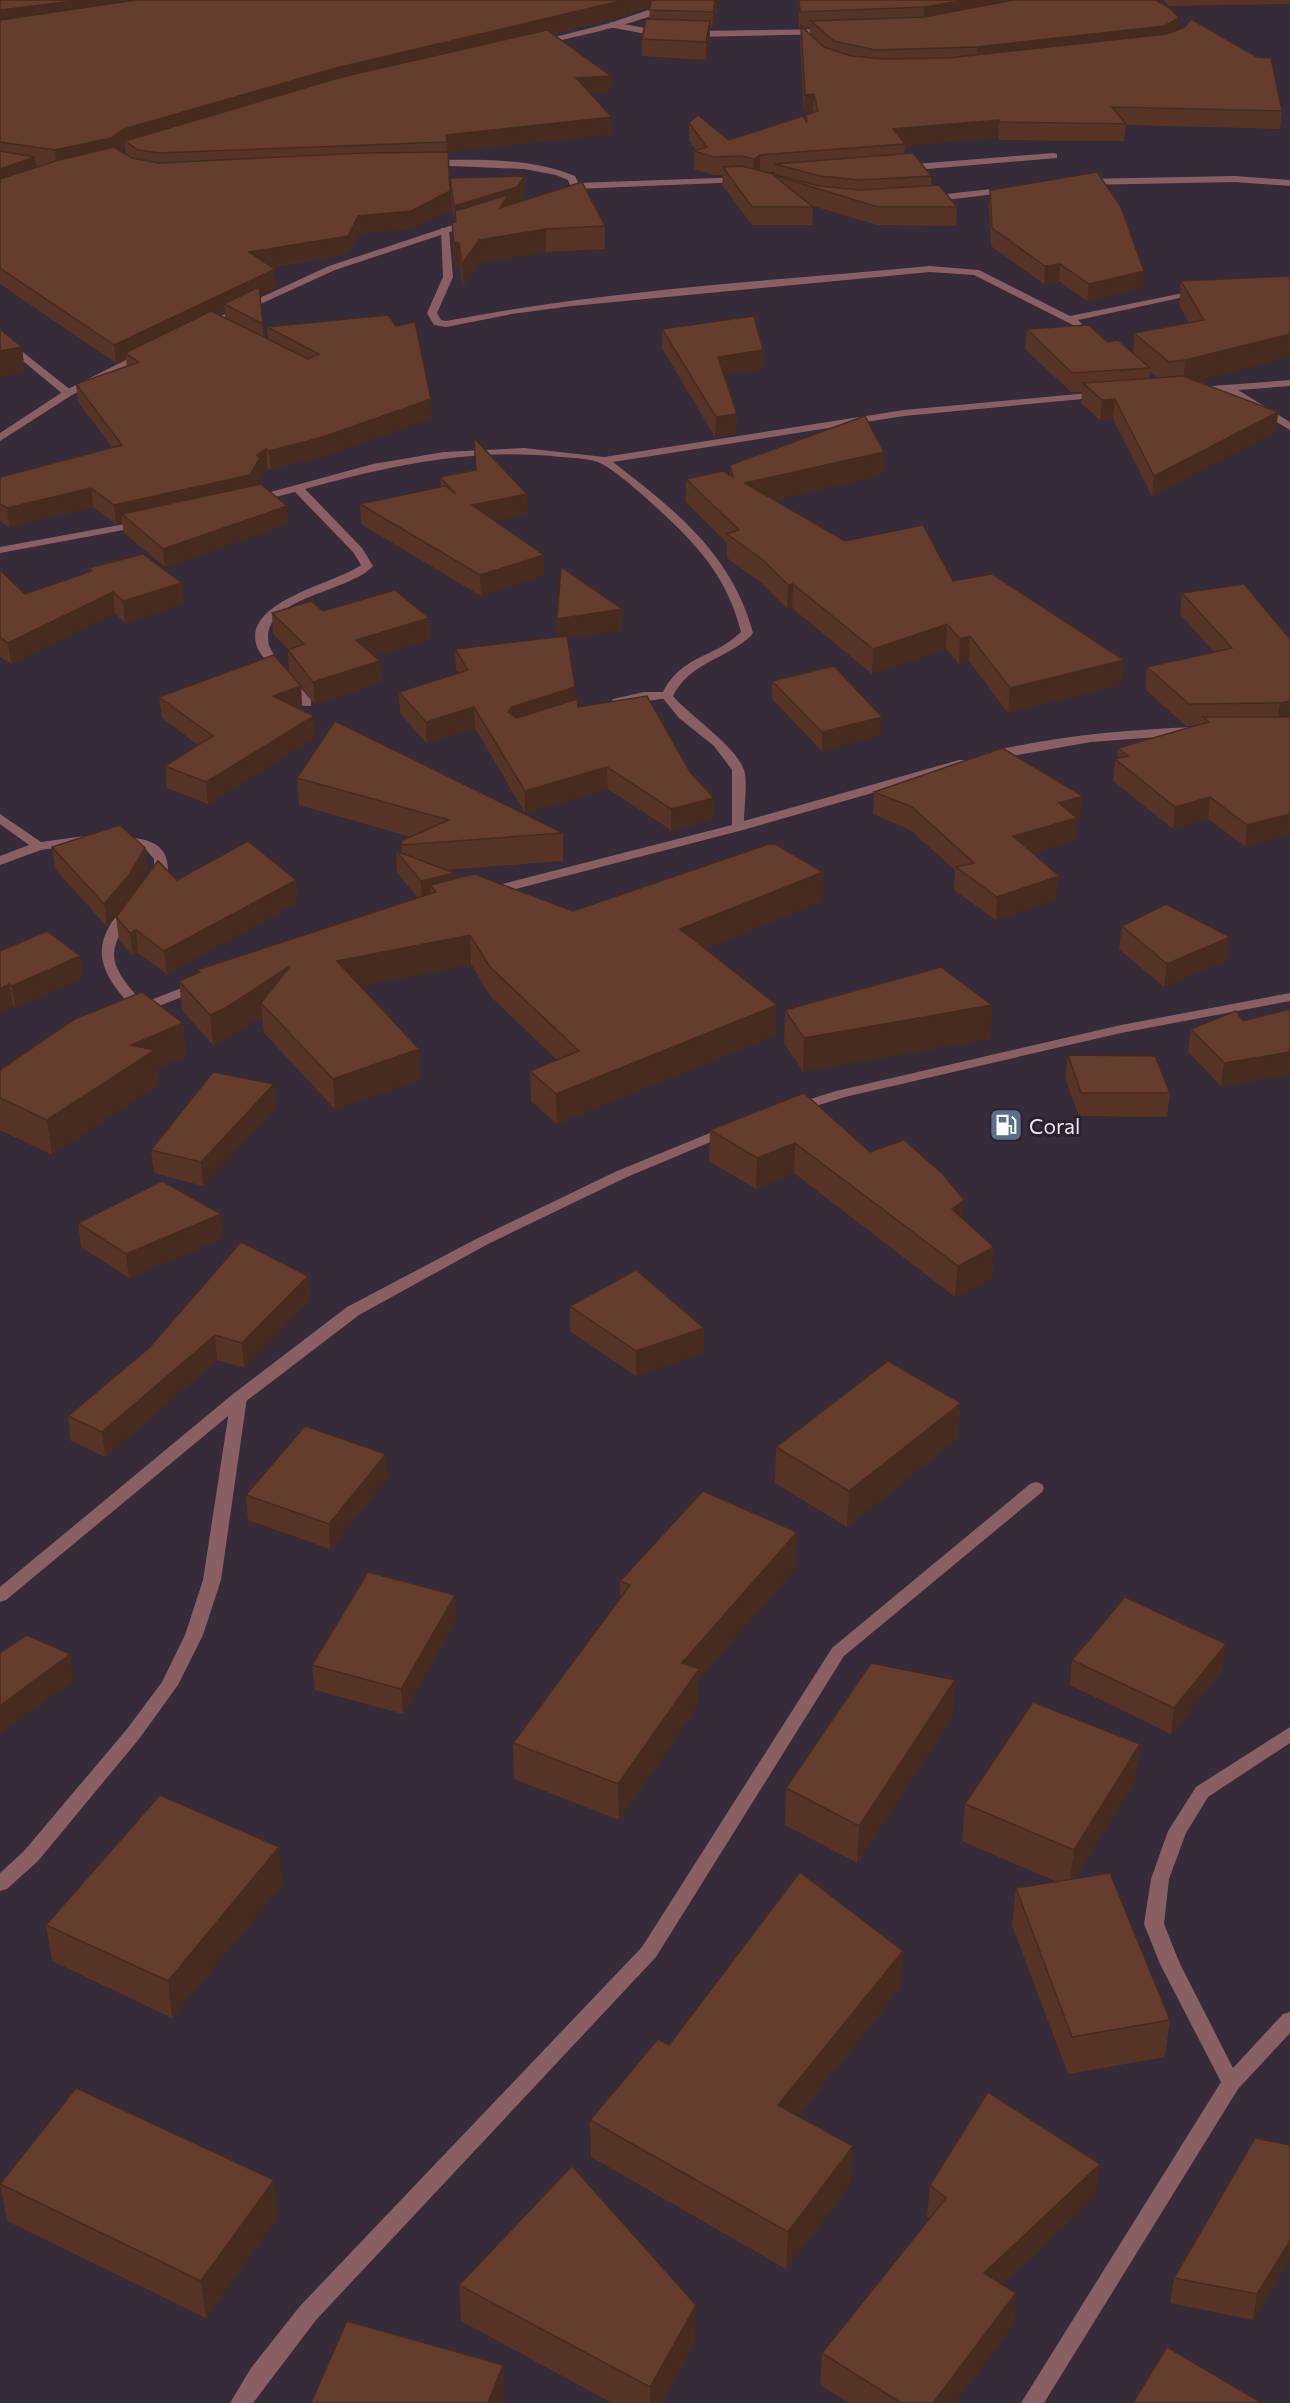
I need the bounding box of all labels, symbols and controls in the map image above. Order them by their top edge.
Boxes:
fuel station icon: Coral [988,1107,1024,1143]
place label: Coral [1029,1113,1080,1138]

